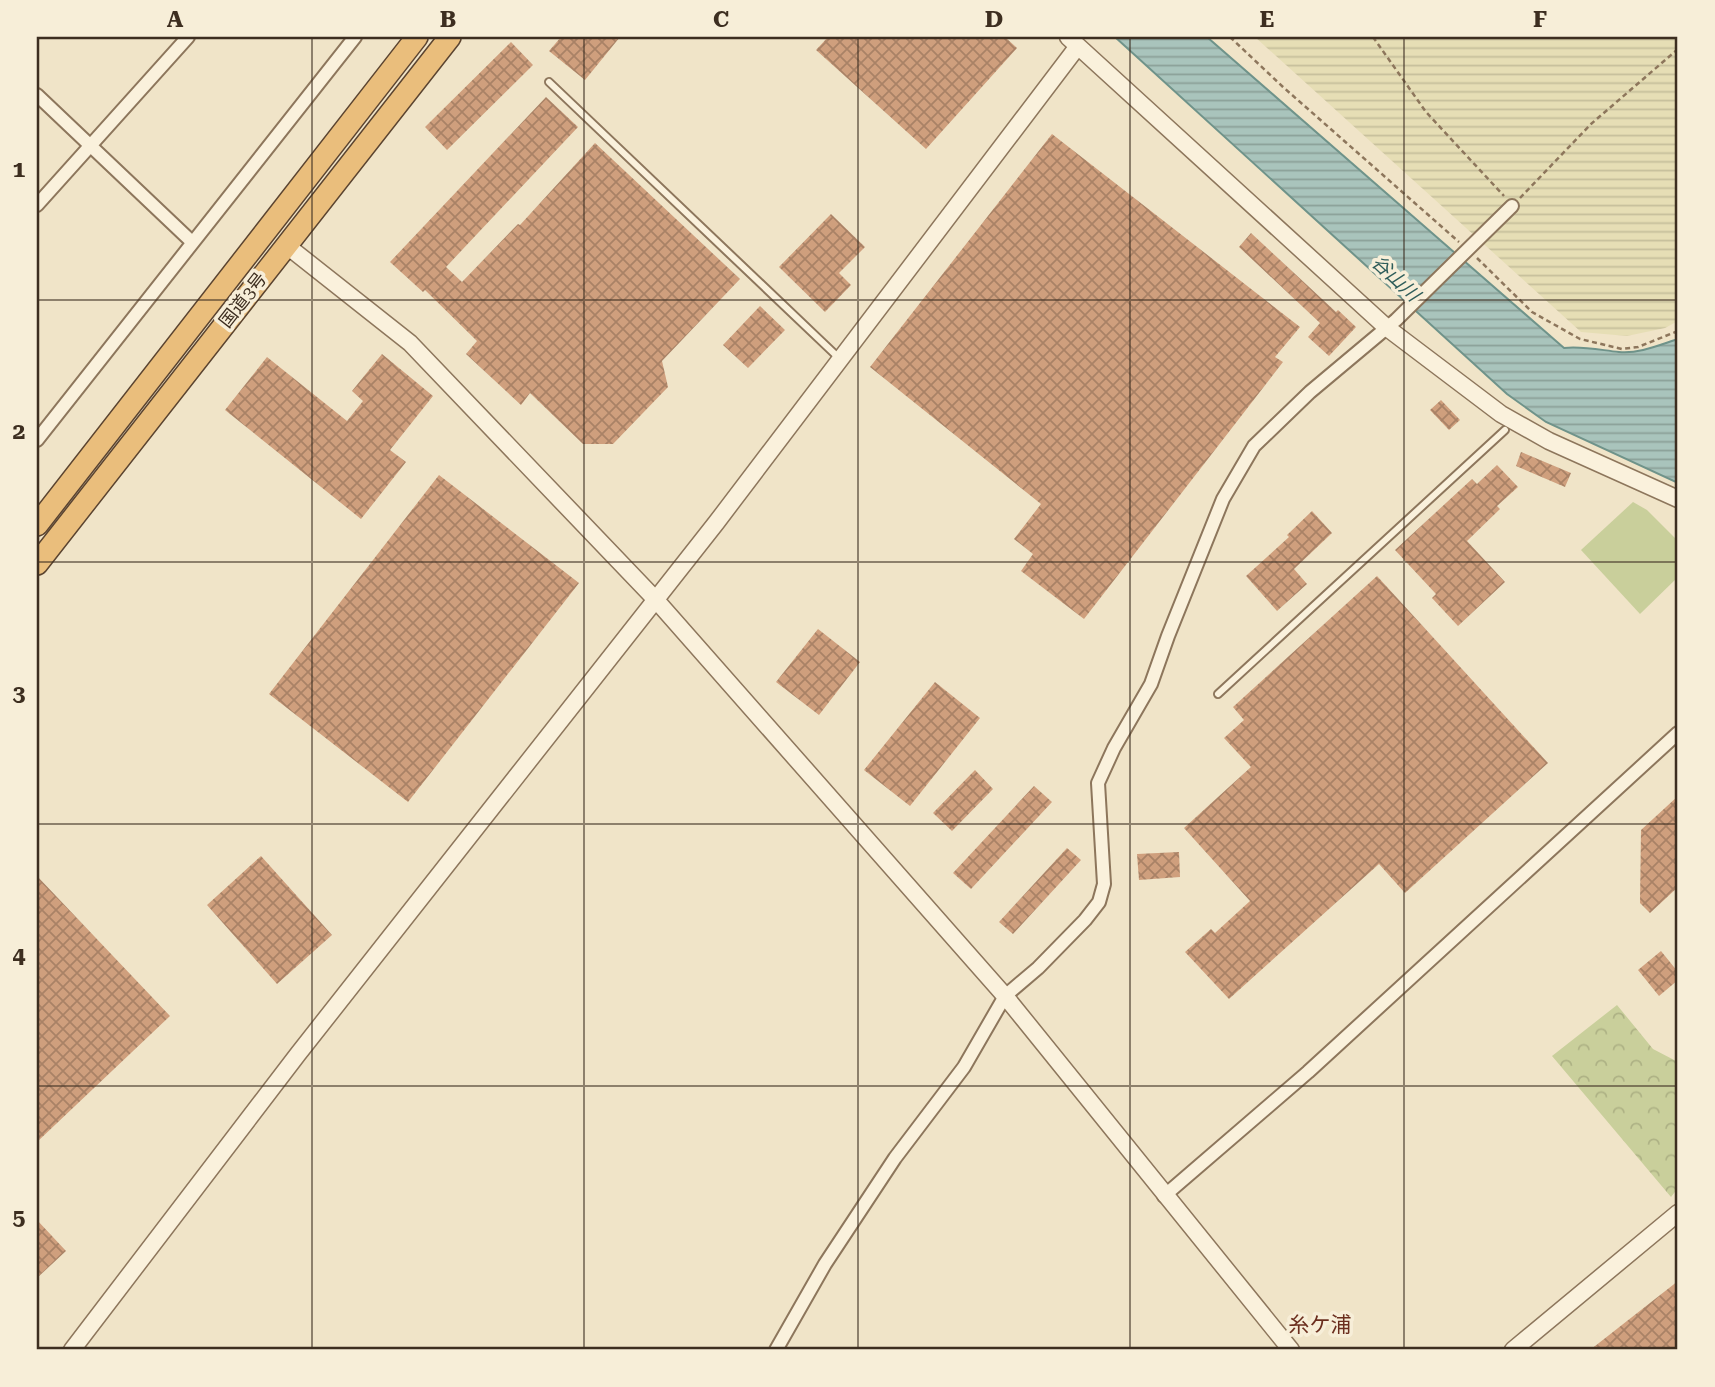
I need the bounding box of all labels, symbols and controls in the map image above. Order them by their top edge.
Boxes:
text: A [167,6,184,33]
text: B [440,6,456,33]
text: C [713,6,729,33]
text: D [985,6,1003,33]
text: E [1260,6,1274,33]
text: F [1533,6,1547,33]
text: 1 [13,156,26,183]
water label: 谷山川 [1367,251,1426,308]
street label: 国道3号 [215,268,271,331]
text: 2 [13,418,25,445]
text: 3 [13,680,26,707]
text: 4 [13,942,26,969]
text: 5 [13,1204,26,1231]
district label: 糸ケ浦 [1289,1313,1352,1337]

